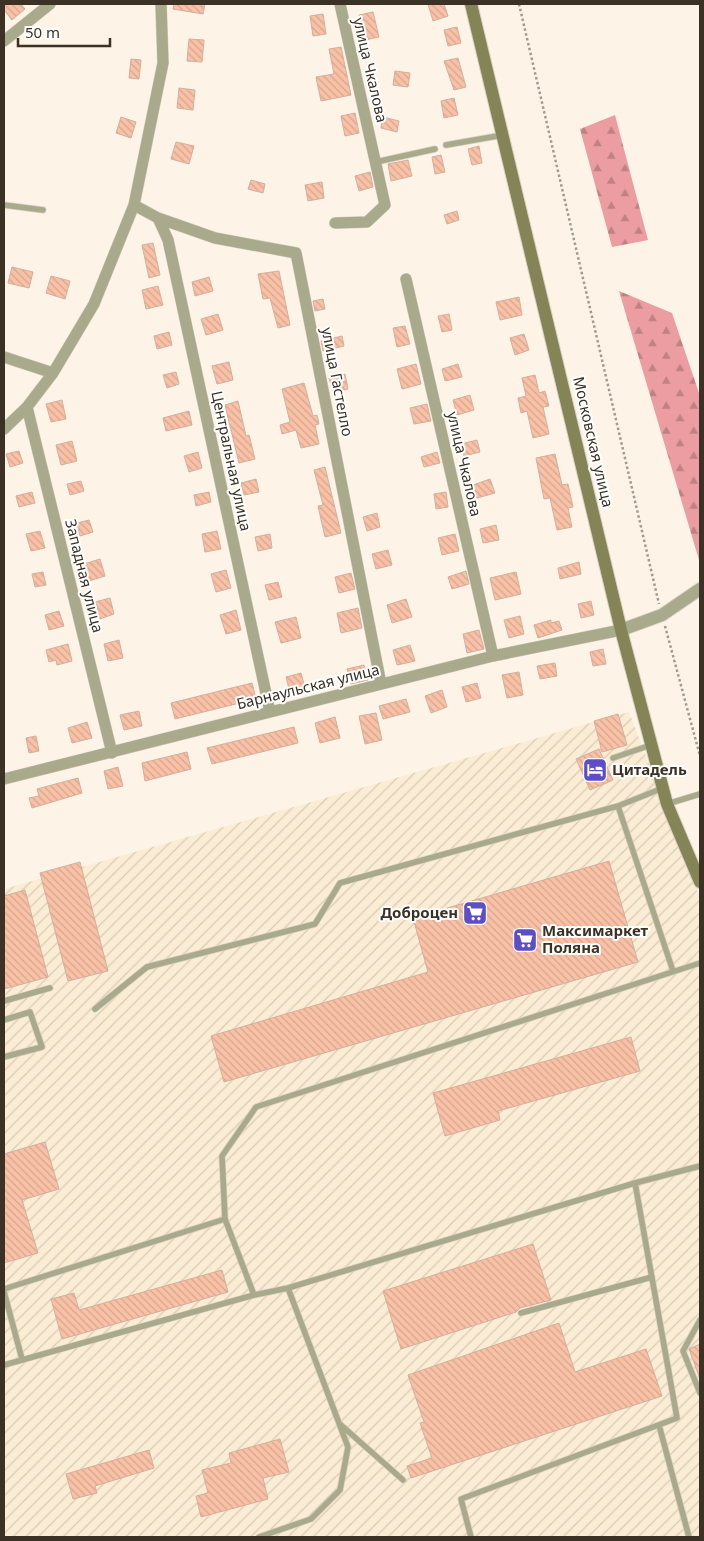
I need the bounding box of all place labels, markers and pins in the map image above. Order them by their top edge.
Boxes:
hotel icon: Цитадель [582,757,608,783]
place label: Цитадель [612,759,687,779]
supermarket icon: Доброцен [462,900,488,926]
place label: Доброцен [380,902,458,922]
place label: Максимаркет Поляна [542,920,649,957]
supermarket icon: Максимаркет Поляна [512,927,538,953]

